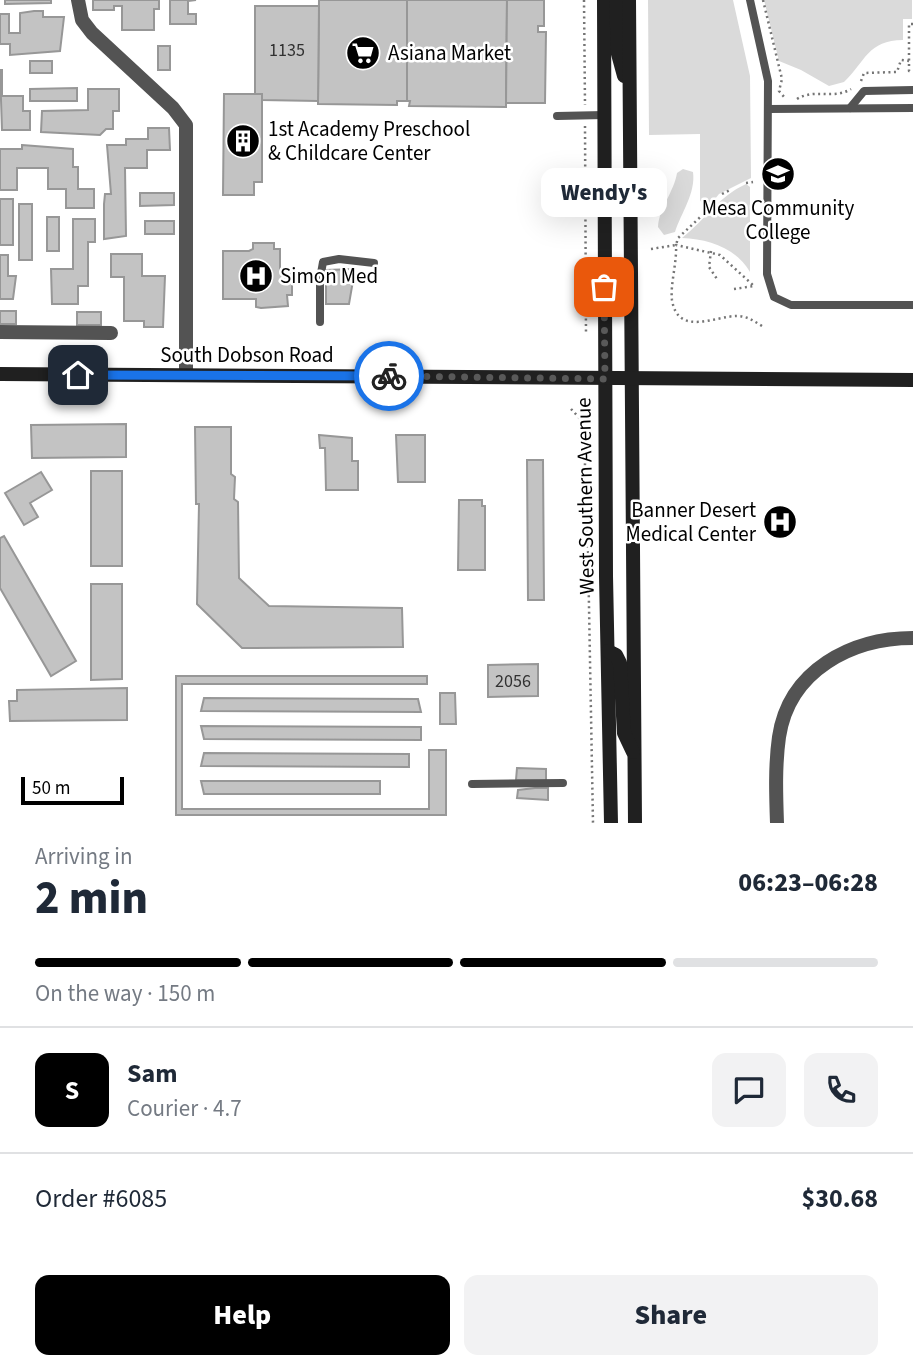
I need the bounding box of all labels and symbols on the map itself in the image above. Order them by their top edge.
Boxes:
supermarket icon: Asiana Market [344,34,382,72]
house number: 1135 [269,38,305,63]
place label: Asiana Market [388,38,511,68]
place label: 1st Academy Preschool & Childcare Center [268,114,470,168]
building icon: 1st Academy Preschool & Childcare Center [224,122,262,160]
school or university icon: Mesa Community College [759,155,797,193]
callout: Wendy's [541,168,667,217]
place label: Mesa Community College [702,193,854,247]
hospital icon: Simon Med [237,257,275,295]
pin [574,257,634,317]
place label: Simon Med [280,261,378,291]
street label: South Dobson Road [160,340,334,370]
courier [354,341,424,411]
pin [48,345,108,405]
street label: West Southern Avenue [568,397,602,595]
place label: Banner Desert Medical Center [626,495,757,549]
hospital icon: Banner Desert Medical Center [761,503,799,541]
house number: 2056 [495,669,531,694]
scale bar [21,774,124,806]

